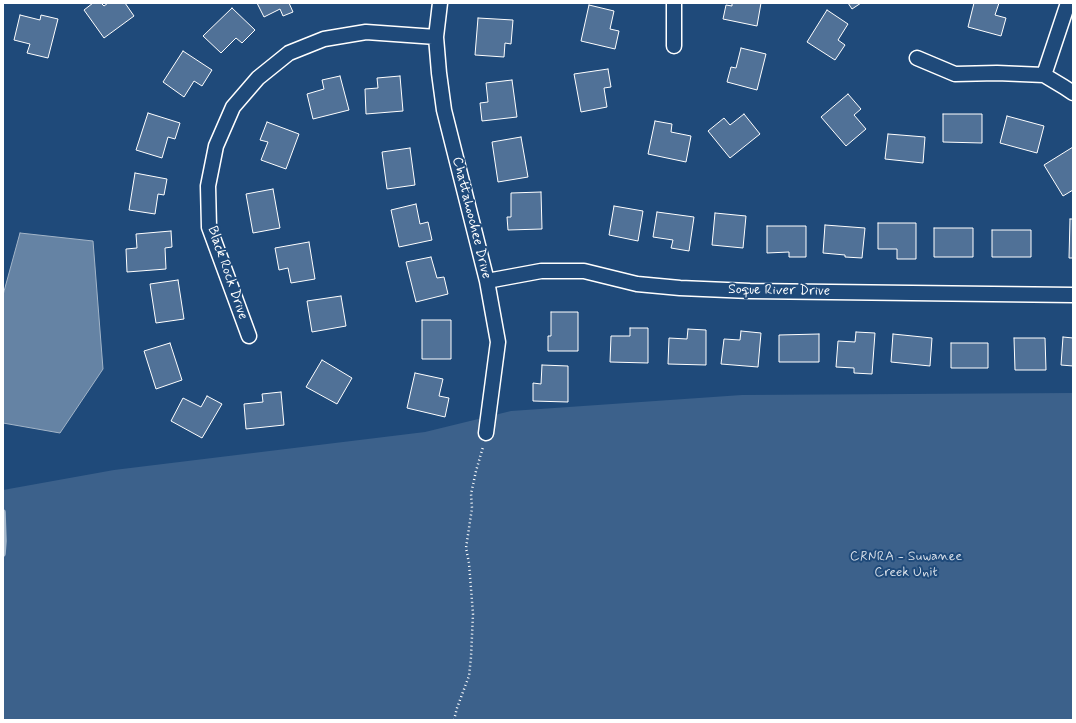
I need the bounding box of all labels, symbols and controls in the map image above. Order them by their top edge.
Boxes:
street label: Chattahoochee Drive [448,155,494,281]
street label: Black Rock Drive [203,224,251,322]
street label: Soque River Drive [728,282,830,300]
park label: CRNRA - Suwanee Creek Unit [850,549,962,582]

